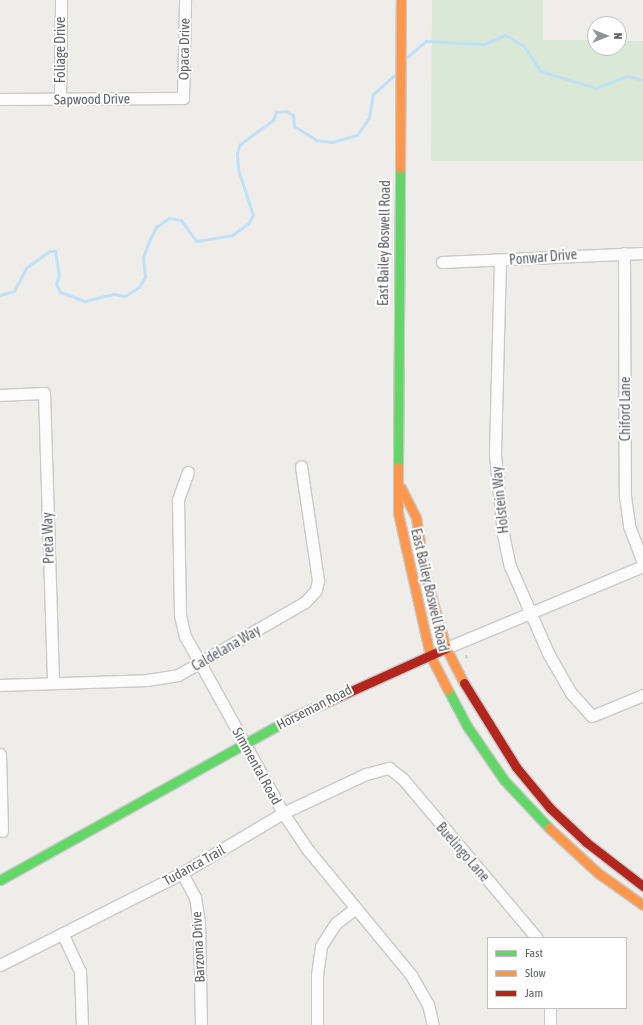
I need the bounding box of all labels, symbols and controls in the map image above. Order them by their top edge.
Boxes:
north arrow [587,16,627,56]
street label: Foliage Drive [52,17,68,83]
street label: Opaca Drive [175,18,193,80]
text: N [612,33,624,39]
street label: Sapwood Drive [54,90,130,108]
street label: East Bailey Boswell Road [375,180,393,306]
street label: Ponwar Drive [508,246,578,268]
street label: Chiford Lane [617,377,633,441]
street label: Holstein Way [488,466,512,534]
street label: Preta Way [39,512,57,564]
street label: East Bailey Boswell Road [408,527,452,653]
street label: Caldelana Way [189,622,263,674]
street label: Horseman Road [274,681,354,733]
street label: Simmental Road [229,725,285,807]
street label: Buelingo Lane [433,819,493,885]
street label: Tudanca Trail [160,841,228,889]
street label: Barzona Drive [188,911,208,983]
legend [487,937,627,1009]
text: Fast [525,946,543,960]
text: Slow [525,966,546,980]
text: Jam [525,986,543,1000]

